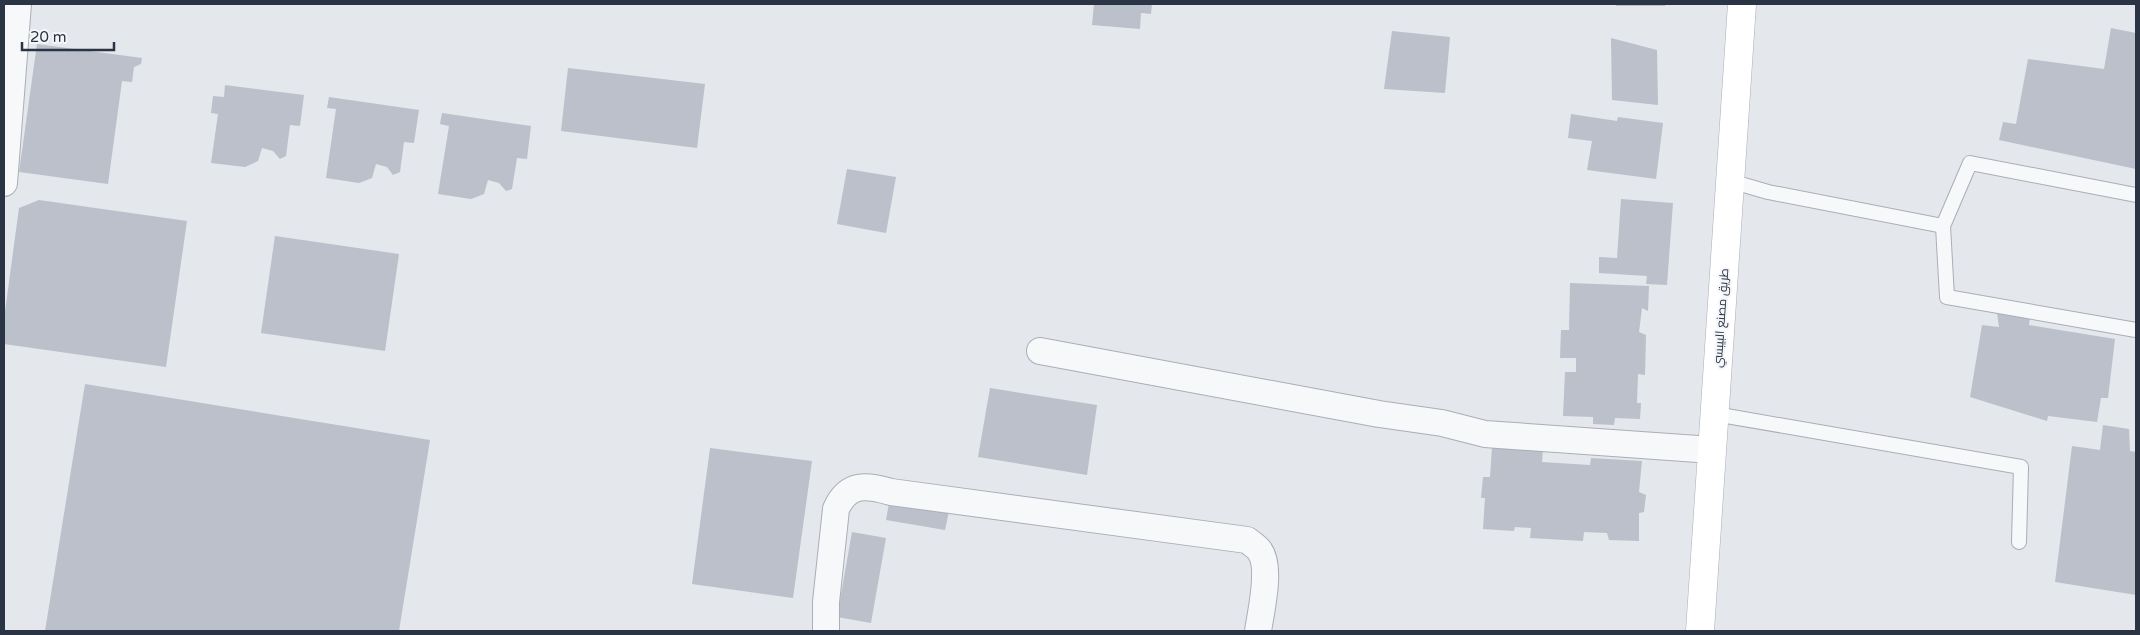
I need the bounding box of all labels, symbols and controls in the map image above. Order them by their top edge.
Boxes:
scale bar [22,20,115,52]
text: 20 m [30,28,67,46]
street label: طريق مصنع البيبسي [1711,268,1734,368]

